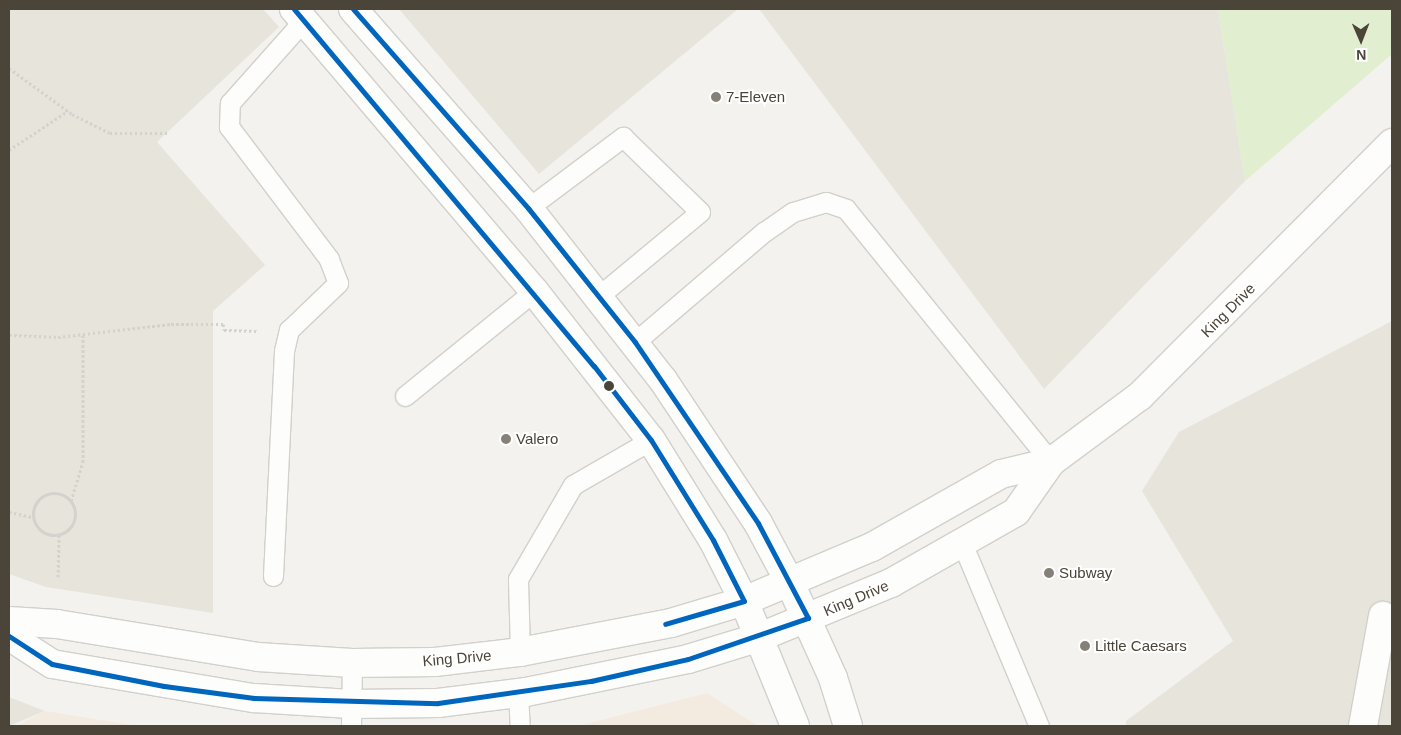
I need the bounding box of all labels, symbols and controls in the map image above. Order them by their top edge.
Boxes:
north arrow [1336,15,1386,65]
text: N [1356,47,1366,63]
place label: 7-Eleven [726,88,785,106]
marker: 7-Eleven [710,91,722,103]
street label: King Drive [1197,279,1259,341]
unlabelled marker [604,381,614,391]
place label: Valero [516,430,558,448]
marker: Valero [500,433,512,445]
place label: Subway [1059,564,1112,582]
marker: Subway [1043,567,1055,579]
street label: King Drive [821,576,891,620]
place label: Little Caesars [1095,637,1187,655]
marker: Little Caesars [1079,640,1091,652]
street label: King Drive [422,646,492,670]

